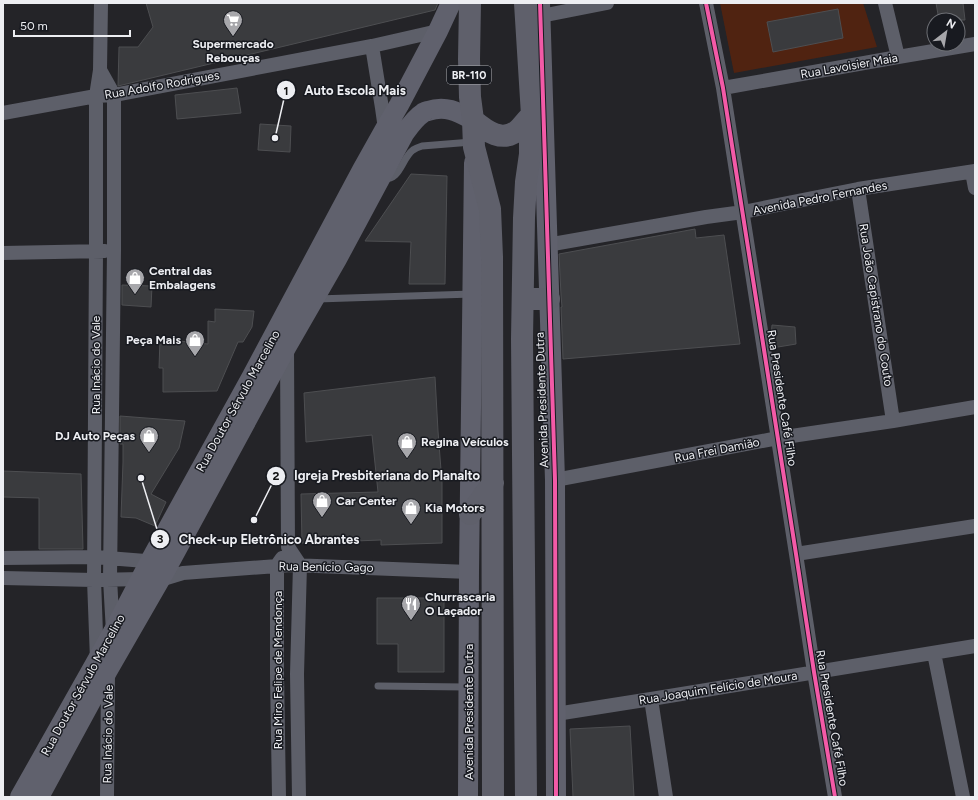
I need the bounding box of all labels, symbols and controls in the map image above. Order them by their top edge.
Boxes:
supermarket icon: Supermercado Rebouças [222,9,244,37]
scale bar [14,12,130,38]
north arrow [926,12,966,52]
text: N [944,16,958,32]
text: 50 m [20,19,48,33]
place label: Supermercado Rebouças [192,37,274,65]
street label: Rua Lavoisier Maia [799,51,899,81]
road number: BR-110 [447,66,491,84]
street label: Rua Adolfo Rodrigues [103,68,221,102]
callout: Auto Escola Mais [276,78,413,103]
text: Auto Escola Mais [304,83,406,98]
text: 1 [283,84,289,98]
street label: Avenida Pedro Fernandes [752,178,889,218]
street label: Rua João Capistrano do Couto [856,223,896,387]
place label: Central das Embalagens [149,264,216,292]
shop icon: Central das Embalagens [124,267,146,295]
street label: Rua Inácio do Vale [89,315,103,414]
street label: Rua Doutor Sérvulo Marcelino [193,328,283,474]
shop icon: Peça Mais [184,329,206,357]
street label: Rua Presidente Café Filho [764,329,800,467]
street label: Avenida Presidente Dutra [533,332,551,468]
place label: Peça Mais [126,333,181,347]
shop icon: DJ Auto Peças [138,425,160,453]
place label: DJ Auto Peças [55,429,135,443]
shop icon: Regina Veículos [396,431,418,459]
place label: Regina Veículos [421,435,509,449]
street label: Rua Frei Damião [673,435,761,465]
callout: Igreja Presbiteriana do Planalto [266,463,488,488]
text: Igreja Presbiteriana do Planalto [294,468,481,483]
text: 2 [273,469,280,483]
shop icon: Car Center [311,490,333,518]
place label: Car Center [336,494,397,508]
shop icon: Kia Motors [400,497,422,525]
place label: Kia Motors [425,501,485,515]
callout: Check-up Eletrônico Abrantes [150,527,367,552]
text: 3 [157,532,164,546]
text: Check-up Eletrônico Abrantes [179,532,359,547]
street label: Rua Benício Gago [278,559,374,575]
place label: Churrascaria O Laçador [425,590,495,618]
street label: Rua Miro Felipe de Mendonça [271,591,285,749]
restaurant icon: Churrascaria O Laçador [400,593,422,621]
street label: Rua Doutor Sérvulo Marcelino [38,612,128,758]
street label: Avenida Presidente Dutra [462,644,476,780]
street label: Rua Presidente Café Filho [813,649,851,787]
street label: Rua Joaquim Felício de Moura [638,669,798,707]
street label: Rua Inácio do Vale [100,684,116,783]

